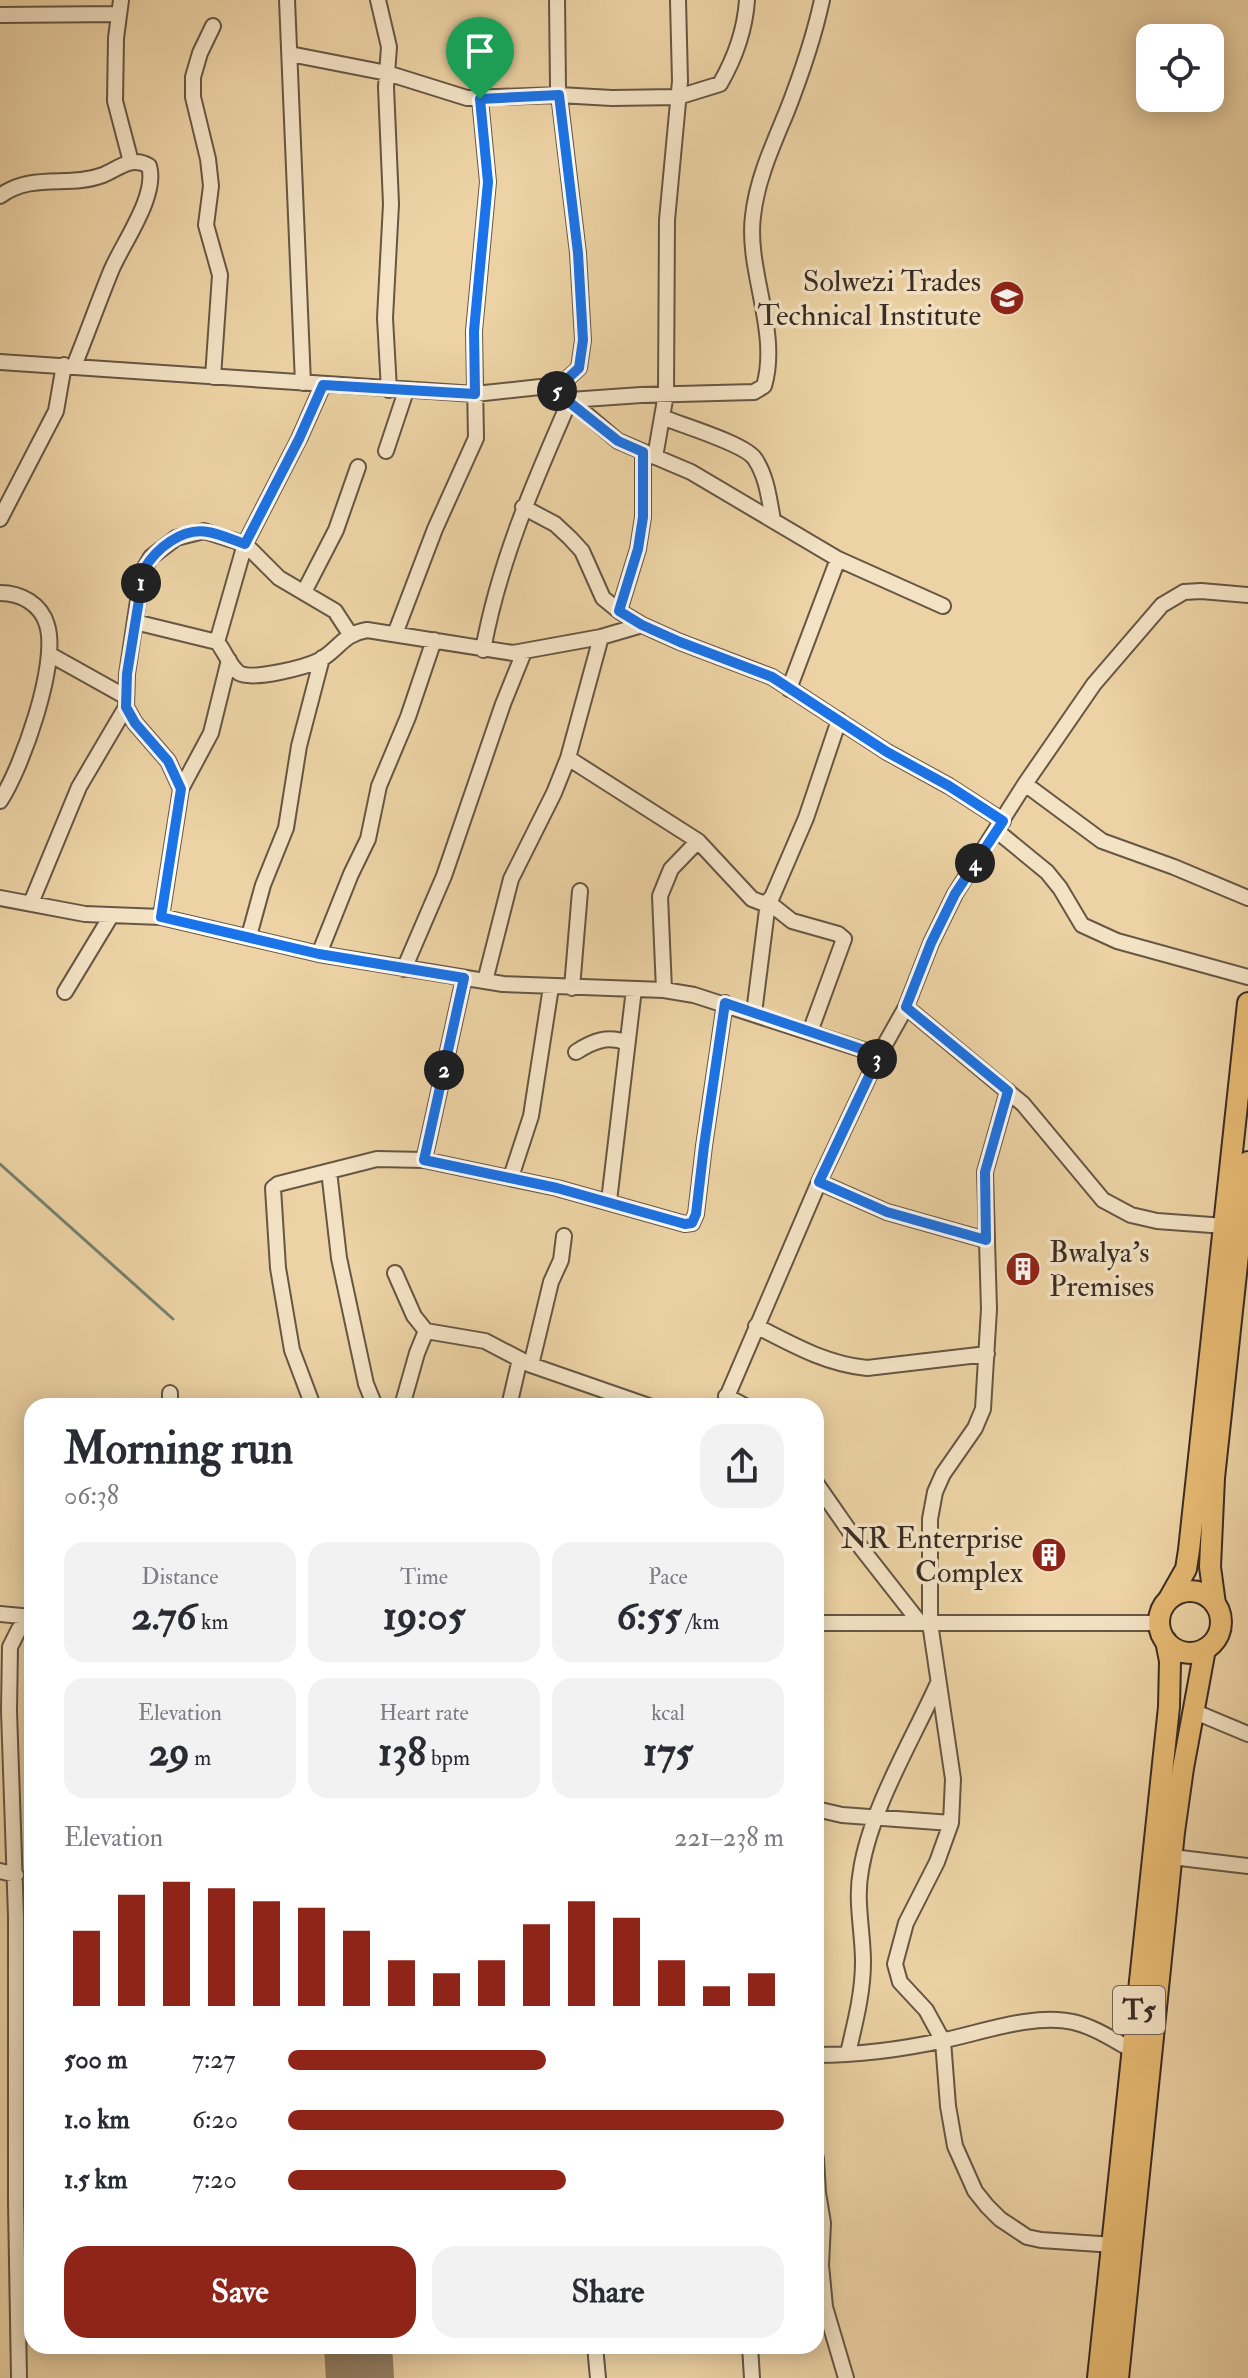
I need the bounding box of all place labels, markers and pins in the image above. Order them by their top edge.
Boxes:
pin [446,17,514,99]
place label: Solwezi Trades Technical Institute [758,263,981,334]
school or university icon: Solwezi Trades Technical Institute [988,279,1026,317]
pin: 5 [537,371,577,411]
pin: 1 [121,563,161,603]
pin: 4 [955,843,995,883]
pin: 3 [857,1039,897,1079]
pin: 2 [424,1050,464,1090]
place label: Bwalya's Premises [1049,1234,1154,1305]
building icon: Bwalya's Premises [1004,1250,1042,1288]
place label: NR Enterprise Complex [841,1520,1023,1591]
building icon: NR Enterprise Complex [1030,1536,1068,1574]

